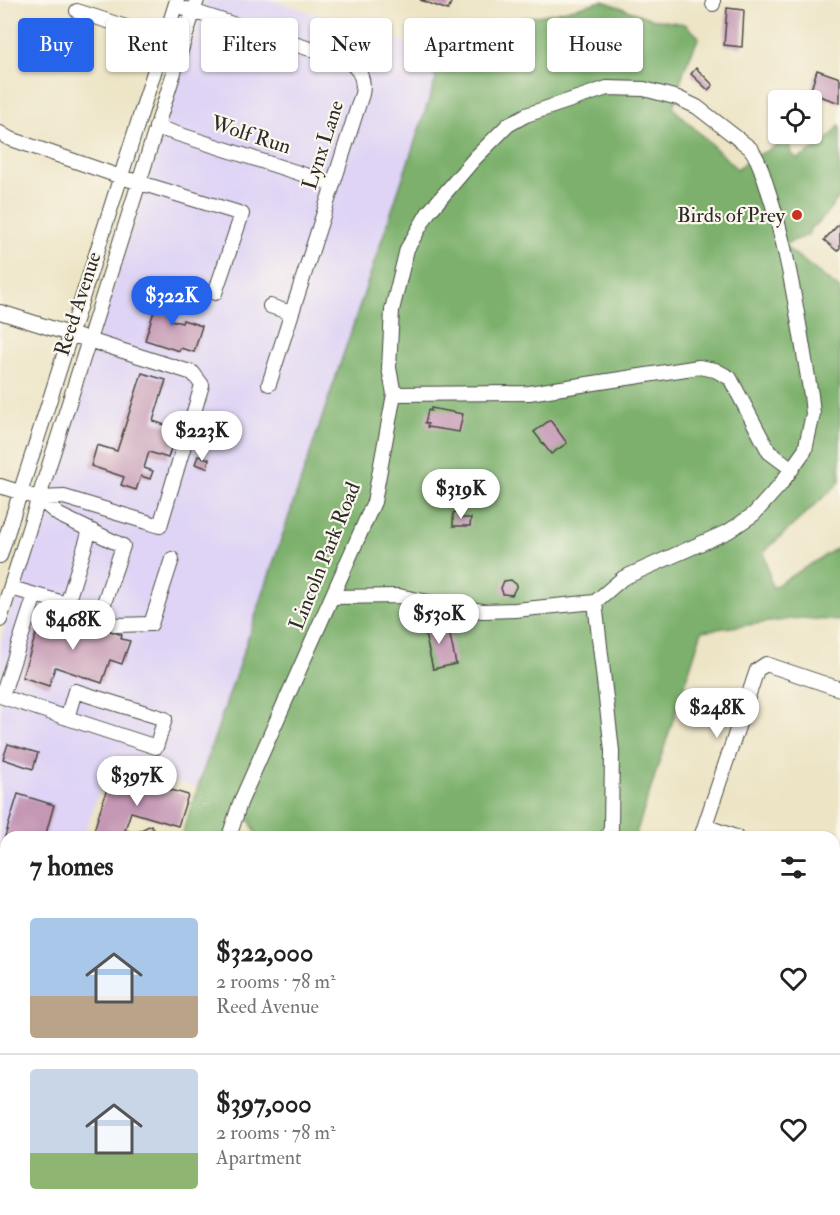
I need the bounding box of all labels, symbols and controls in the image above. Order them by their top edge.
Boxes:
chip: Buy [18,18,94,72]
chip: Rent [106,18,189,72]
chip: Filters [201,18,298,72]
chip: New [310,18,392,72]
chip: Apartment [404,18,535,72]
chip: House [547,18,643,72]
map controls [768,90,822,144]
button: locate [768,90,822,144]
street label: Lynx Lane [296,97,350,193]
street label: Wolf Run [207,109,295,161]
place label: Birds of Prey [677,202,786,229]
marker: Birds of Prey [790,208,804,222]
street label: Reed Avenue [48,248,108,360]
pin: $322K [130,276,214,327]
text: $322K [145,283,199,308]
pin: $223K [160,411,244,462]
text: $223K [175,418,229,443]
pin: $319K [419,469,503,520]
text: $319K [436,476,486,501]
street label: Lincoln Park Road [283,477,367,634]
pin: $530K [397,594,481,645]
pin: $468K [31,600,115,651]
text: $530K [413,601,465,626]
text: $468K [45,607,101,632]
pin: $248K [675,688,759,739]
text: $248K [689,695,745,720]
pin: $397K [95,756,179,807]
text: $397K [111,763,163,788]
text: 7 homes [30,851,113,883]
icon: filters [777,851,810,884]
text: $322,000 [216,937,313,969]
icon: home [78,942,150,1014]
icon: heart [777,962,810,995]
text: 2 rooms · 78 m² [216,969,336,994]
text: Reed Avenue [216,994,319,1019]
text: $397,000 [216,1088,312,1120]
icon: home [78,1093,150,1165]
icon: heart [777,1113,810,1146]
text: 2 rooms · 78 m² [216,1120,336,1145]
text: Apartment [216,1145,301,1170]

